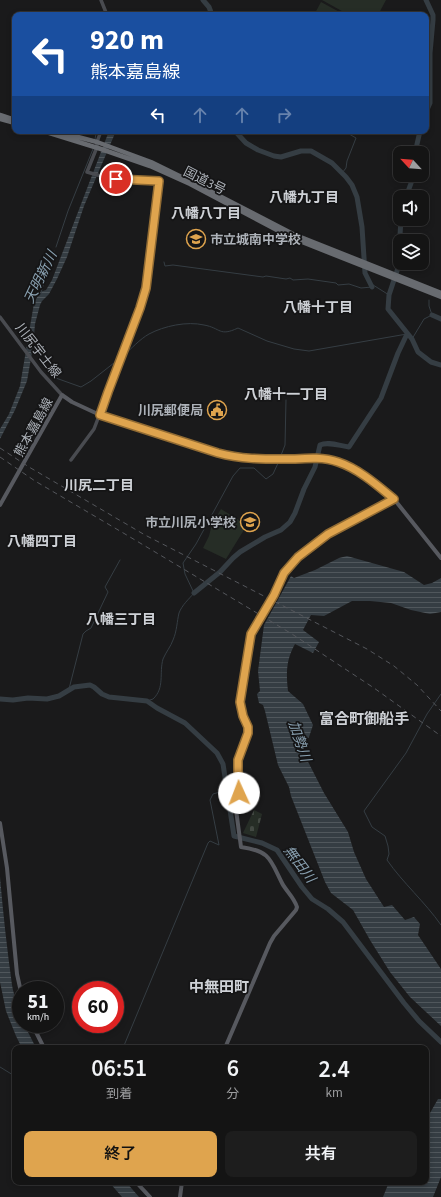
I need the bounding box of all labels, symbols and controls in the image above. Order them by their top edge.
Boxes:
text: 920 m [90,20,164,60]
icon: left [24,28,76,80]
text: 熊本嘉島線 [90,60,180,85]
icon: left [147,104,169,126]
icon: ahead [189,104,211,126]
icon: ahead [231,104,253,126]
icon: right [273,104,295,126]
north arrow [393,146,429,182]
map controls [393,146,429,270]
pin [99,162,133,196]
street label: 国道3号 [180,163,229,199]
icon: arrive [105,168,127,190]
district label: 八幡九丁目 [269,188,339,208]
button: sound [393,190,429,226]
district label: 八幡八丁目 [171,204,241,224]
school or university icon: 市立城南中学校 [185,228,207,250]
place label: 市立城南中学校 [210,231,301,249]
button: layers [393,234,429,270]
water label: 天明新川 [20,246,63,307]
district label: 八幡十丁目 [283,298,353,318]
street label: 川尻宇土線 [11,319,65,382]
district label: 八幡十一丁目 [244,385,328,405]
street label: 熊本嘉島線 [10,395,58,460]
public building icon: 川尻郵便局 [206,399,228,421]
place label: 川尻郵便局 [138,402,203,420]
district label: 川尻二丁目 [64,476,134,496]
school or university icon: 市立川尻小学校 [239,511,261,533]
place label: 市立川尻小学校 [145,514,236,532]
district label: 八幡四丁目 [7,532,77,552]
district label: 八幡三丁目 [86,610,156,630]
district label: 富合町御船手 [319,709,409,730]
water label: 加勢川 [283,718,316,766]
position arrow [218,772,260,814]
water label: 無田川 [279,842,321,889]
district label: 中無田町 [189,977,249,998]
speed limit sign: 60 [72,981,124,1033]
text: 51 [27,988,49,1016]
text: km/h [27,1010,49,1024]
text: 06:51 [91,1051,147,1086]
text: 6 [227,1051,239,1086]
text: 2.4 [319,1052,350,1087]
text: km [326,1084,343,1102]
text: 到着 [106,1085,132,1103]
text: 分 [226,1085,239,1103]
button: 終了 [24,1131,217,1177]
button: 共有 [225,1131,417,1177]

